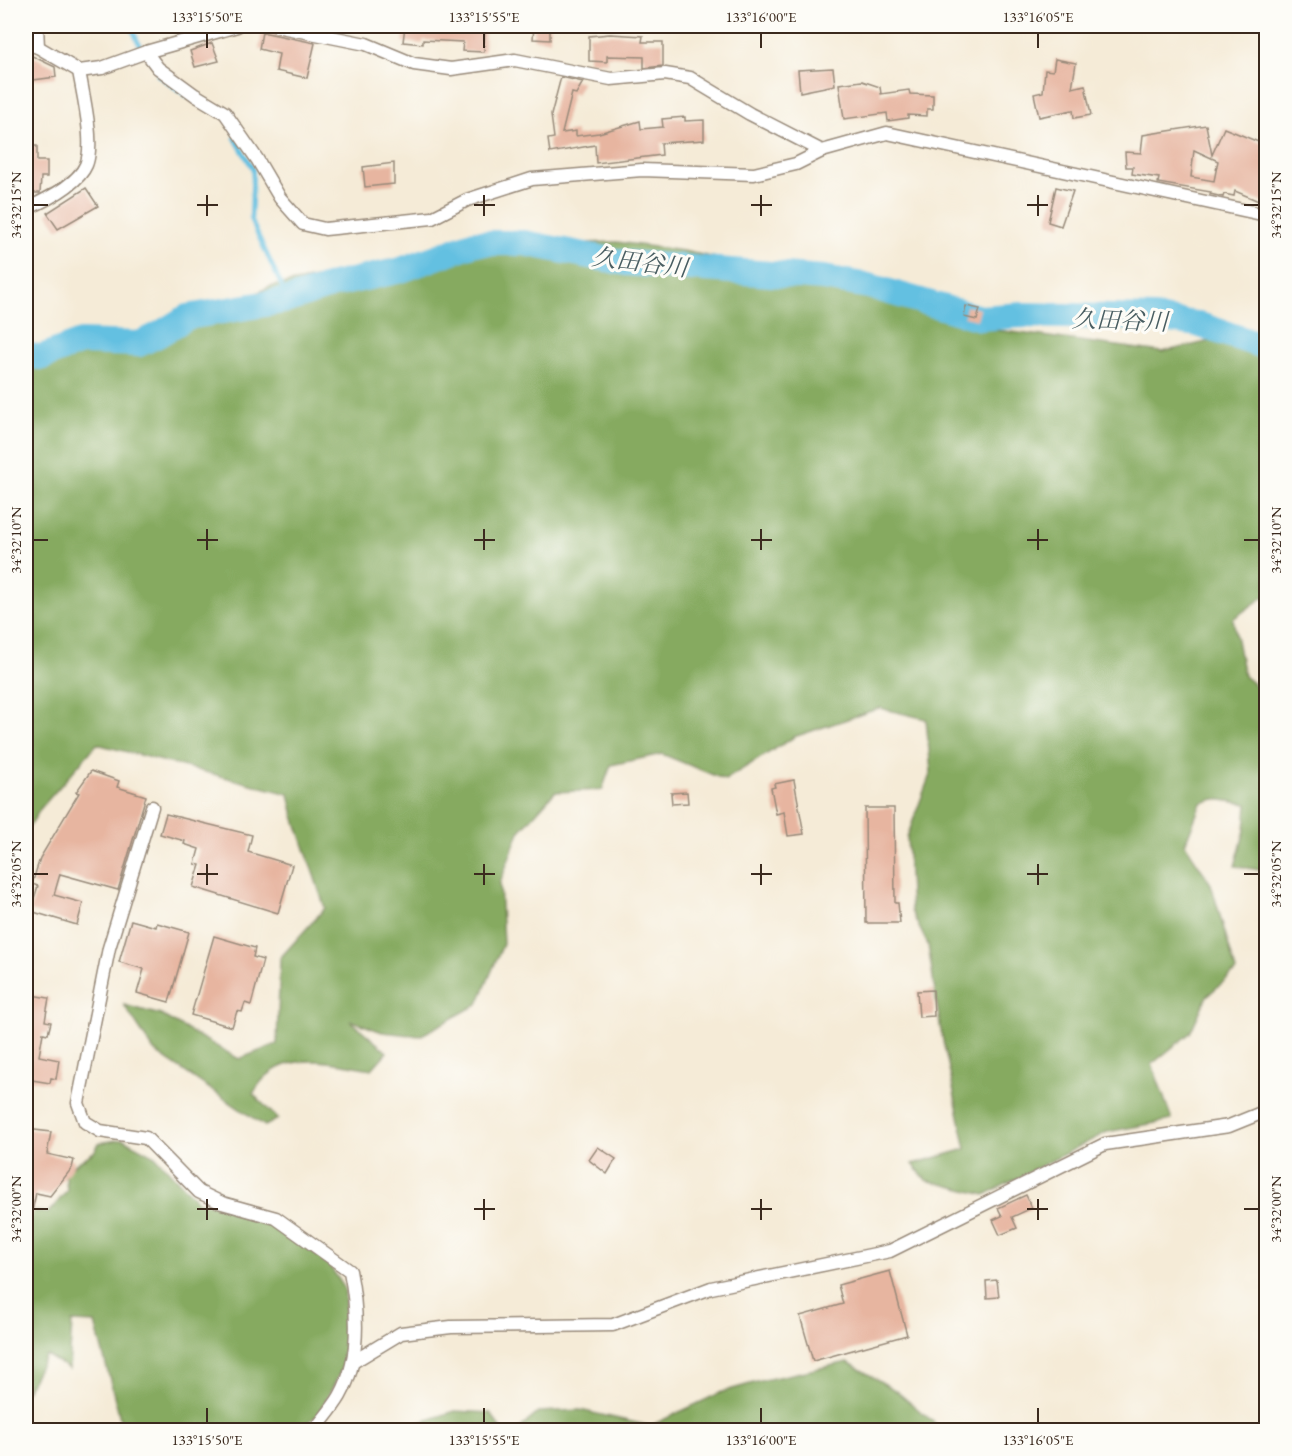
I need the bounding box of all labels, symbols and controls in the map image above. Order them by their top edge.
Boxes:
text: 133°15'50"E [171,7,243,26]
text: 133°15'55"E [448,7,520,26]
text: 133°16'00"E [725,7,797,26]
text: 133°16'05"E [1002,7,1074,26]
text: 34°32'15"N [6,171,25,239]
text: 34°32'15"N [1266,171,1285,239]
water label: 久田谷川 [590,241,693,284]
water label: 久田谷川 [1071,303,1172,337]
text: 34°32'10"N [6,506,25,574]
text: 34°32'10"N [1266,506,1285,574]
text: 34°32'05"N [6,840,25,908]
text: 34°32'05"N [1266,840,1285,908]
text: 34°32'00"N [6,1175,25,1243]
text: 34°32'00"N [1266,1175,1285,1243]
text: 133°15'50"E [171,1430,243,1449]
text: 133°15'55"E [448,1430,520,1449]
text: 133°16'00"E [725,1430,797,1449]
text: 133°16'05"E [1002,1430,1074,1449]

